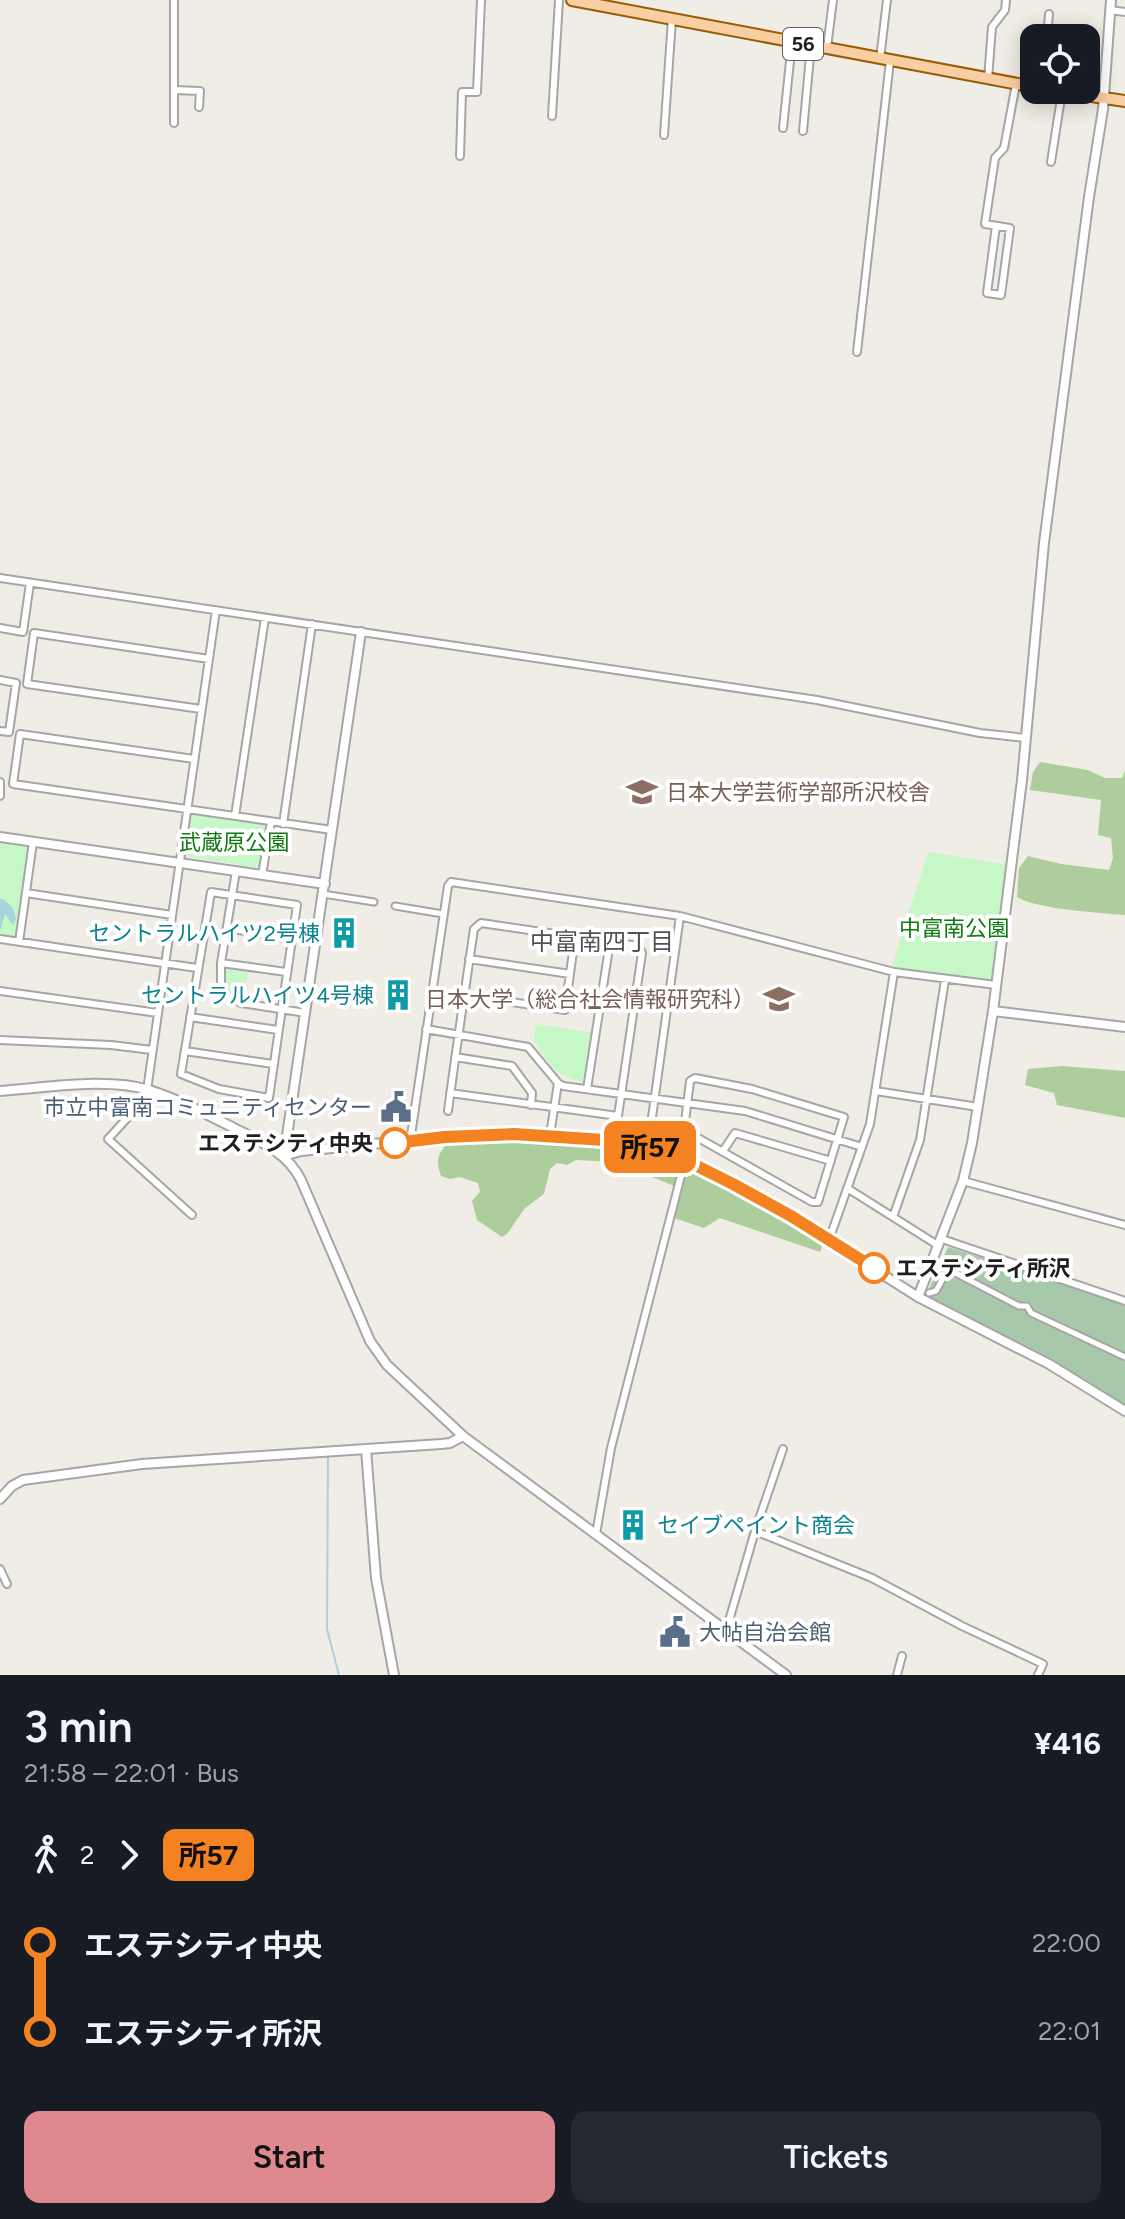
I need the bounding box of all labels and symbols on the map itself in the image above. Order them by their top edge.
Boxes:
road number: 56 [783,28,823,60]
school or university icon: 日本大学芸術学部所沢校舎 [625,775,659,809]
place label: 日本大学芸術学部所沢校舎 [666,779,930,806]
park label: 武蔵原公園 [179,829,289,856]
park label: 中富南公園 [899,915,1009,942]
building icon: セントラルハイツ2号棟 [327,916,361,950]
place label: セントラルハイツ2号棟 [88,920,320,947]
district label: 中富南四丁目 [530,927,674,956]
building icon: セントラルハイツ4号棟 [381,978,415,1012]
place label: セントラルハイツ4号棟 [141,982,374,1009]
school or university icon: 日本大学（総合社会情報研究科） [762,982,796,1016]
place label: 日本大学（総合社会情報研究科） [425,986,755,1013]
public building icon: 市立中富南コミュニティセンター [379,1090,413,1124]
place label: 市立中富南コミュニティセンター [43,1094,372,1121]
line badge: 所57 [604,1121,696,1173]
marker: エステシティ中央 [380,1128,410,1158]
place label: エステシティ中央 [198,1130,373,1157]
marker: エステシティ所沢 [859,1253,889,1283]
place label: エステシティ所沢 [896,1255,1071,1282]
building icon: セイブペイント商会 [616,1508,650,1542]
place label: セイブペイント商会 [657,1512,855,1539]
public building icon: 大帖自治会館 [658,1615,692,1649]
place label: 大帖自治会館 [699,1619,831,1646]

